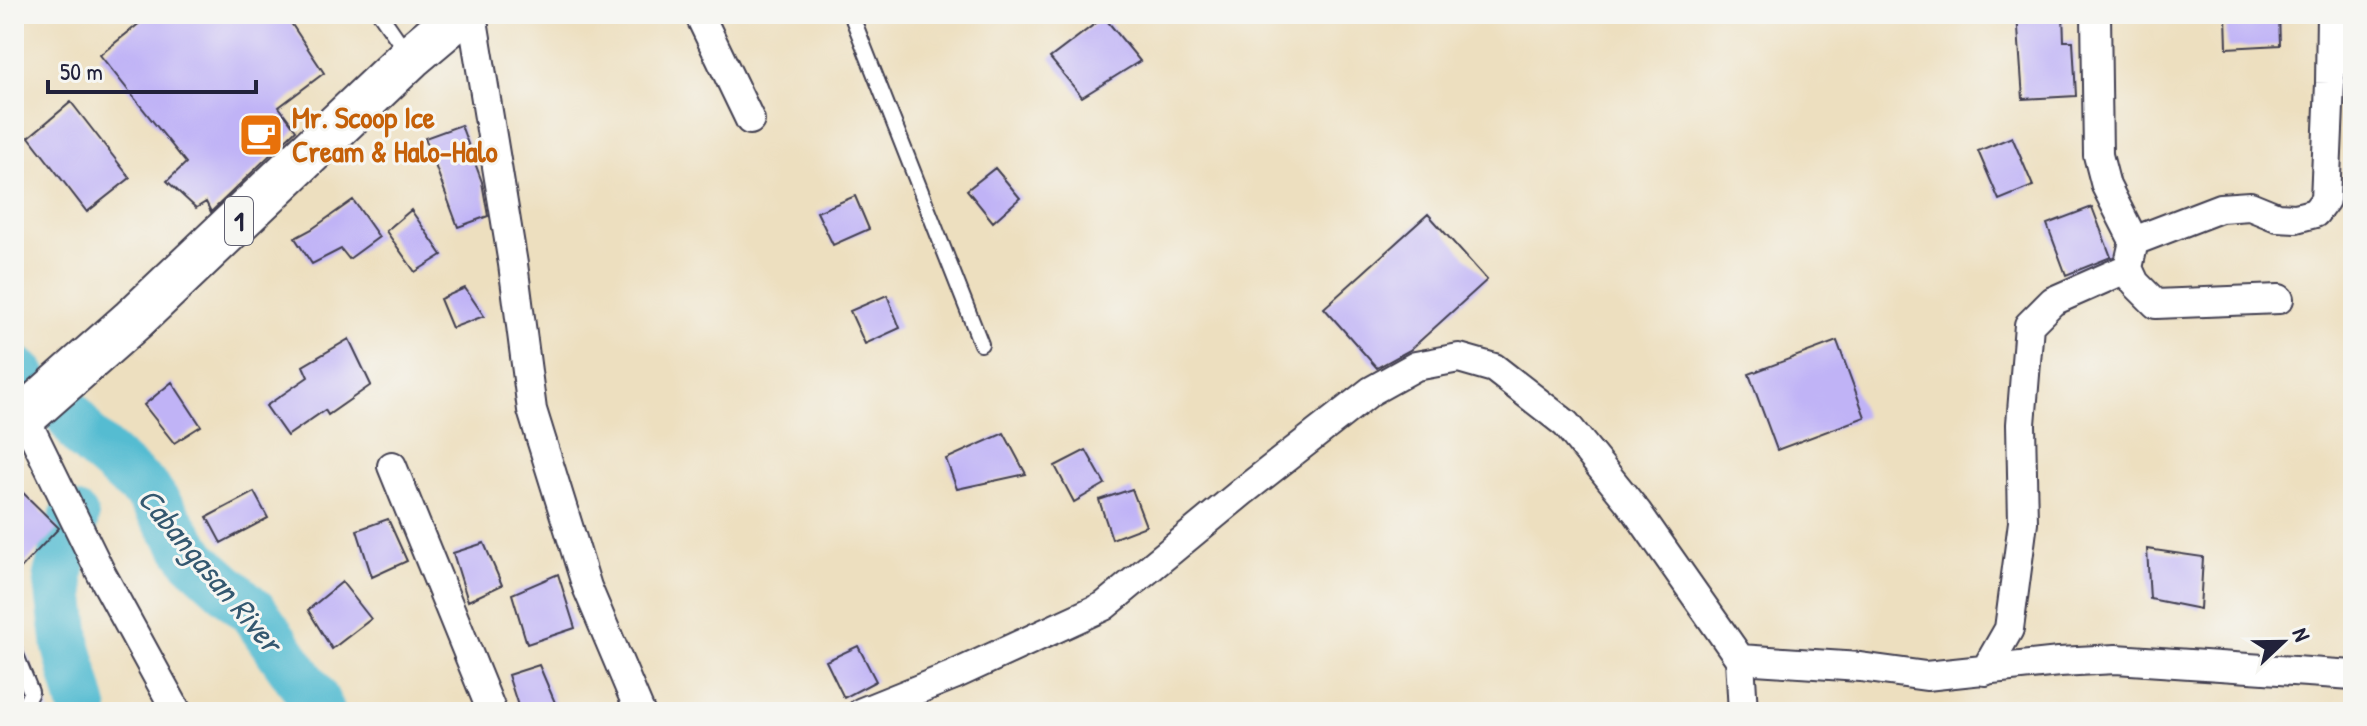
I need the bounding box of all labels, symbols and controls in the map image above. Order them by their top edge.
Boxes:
scale bar [48,44,256,94]
text: 50 m [60,55,103,87]
place label: Mr. Scoop Ice Cream & Halo-Halo [292,97,498,171]
cafe icon: Mr. Scoop Ice Cream & Halo-Halo [237,111,285,159]
road number: 1 [225,197,253,245]
water label: Cabangasan River [129,478,295,664]
north arrow [2243,602,2323,682]
text: N [2285,623,2318,646]

